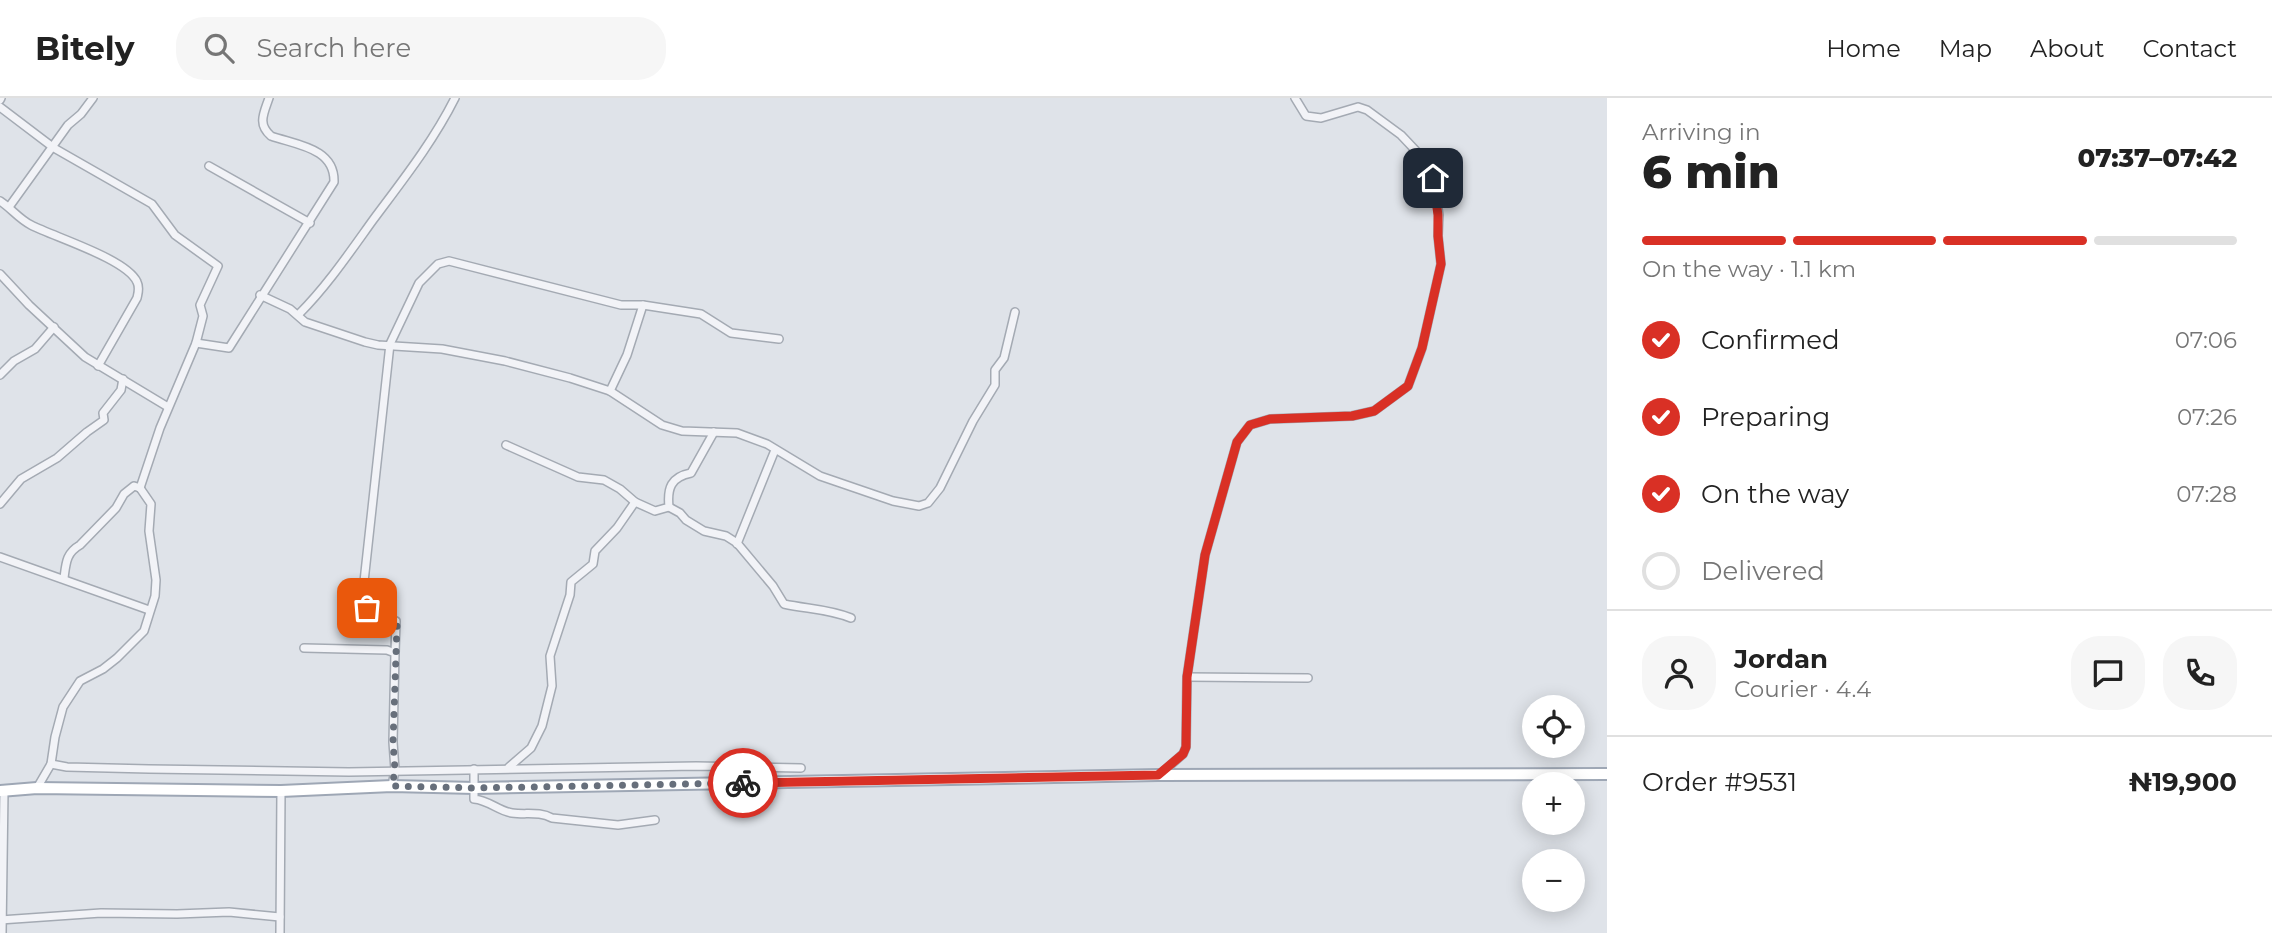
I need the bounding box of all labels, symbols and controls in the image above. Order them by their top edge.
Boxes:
search box [176,17,666,80]
text: Bitely [35,28,134,68]
icon: search [200,29,238,67]
text: Search here [256,32,411,64]
text: Home [1826,34,1901,63]
text: Map [1939,34,1992,63]
text: About [2030,34,2104,63]
text: Contact [2142,34,2237,63]
text: Arriving in [1642,118,1761,146]
text: 07:37–07:42 [2077,142,2237,174]
text: 6 min [1642,143,1780,200]
pin [1403,148,1463,208]
icon: home [1414,159,1452,197]
text: On the way · 1.1 km [1642,255,1856,283]
icon: check [1642,321,1680,359]
text: Confirmed [1701,324,1840,356]
text: 07:06 [2175,326,2237,354]
icon: check [1642,398,1680,436]
text: Preparing [1701,401,1830,433]
text: 07:26 [2177,403,2237,431]
icon: check [1642,475,1680,513]
text: On the way [1701,478,1849,510]
text: 07:28 [2176,480,2237,508]
text: Delivered [1701,555,1825,587]
pin [337,578,397,638]
icon: bag [348,589,386,627]
button: person [1642,636,1716,710]
button: chat [2071,636,2145,710]
button: phone [2163,636,2237,710]
text: Jordan [1734,643,1828,675]
text: Courier · 4.4 [1734,675,1871,703]
map controls [1522,695,1585,912]
button: locate [1522,695,1585,758]
courier [708,748,778,818]
icon: bike [724,764,762,802]
text: Order #9531 [1642,766,1797,798]
text: ₦19,900 [2128,766,2237,798]
button: + [1522,772,1585,835]
button: − [1522,849,1585,912]

